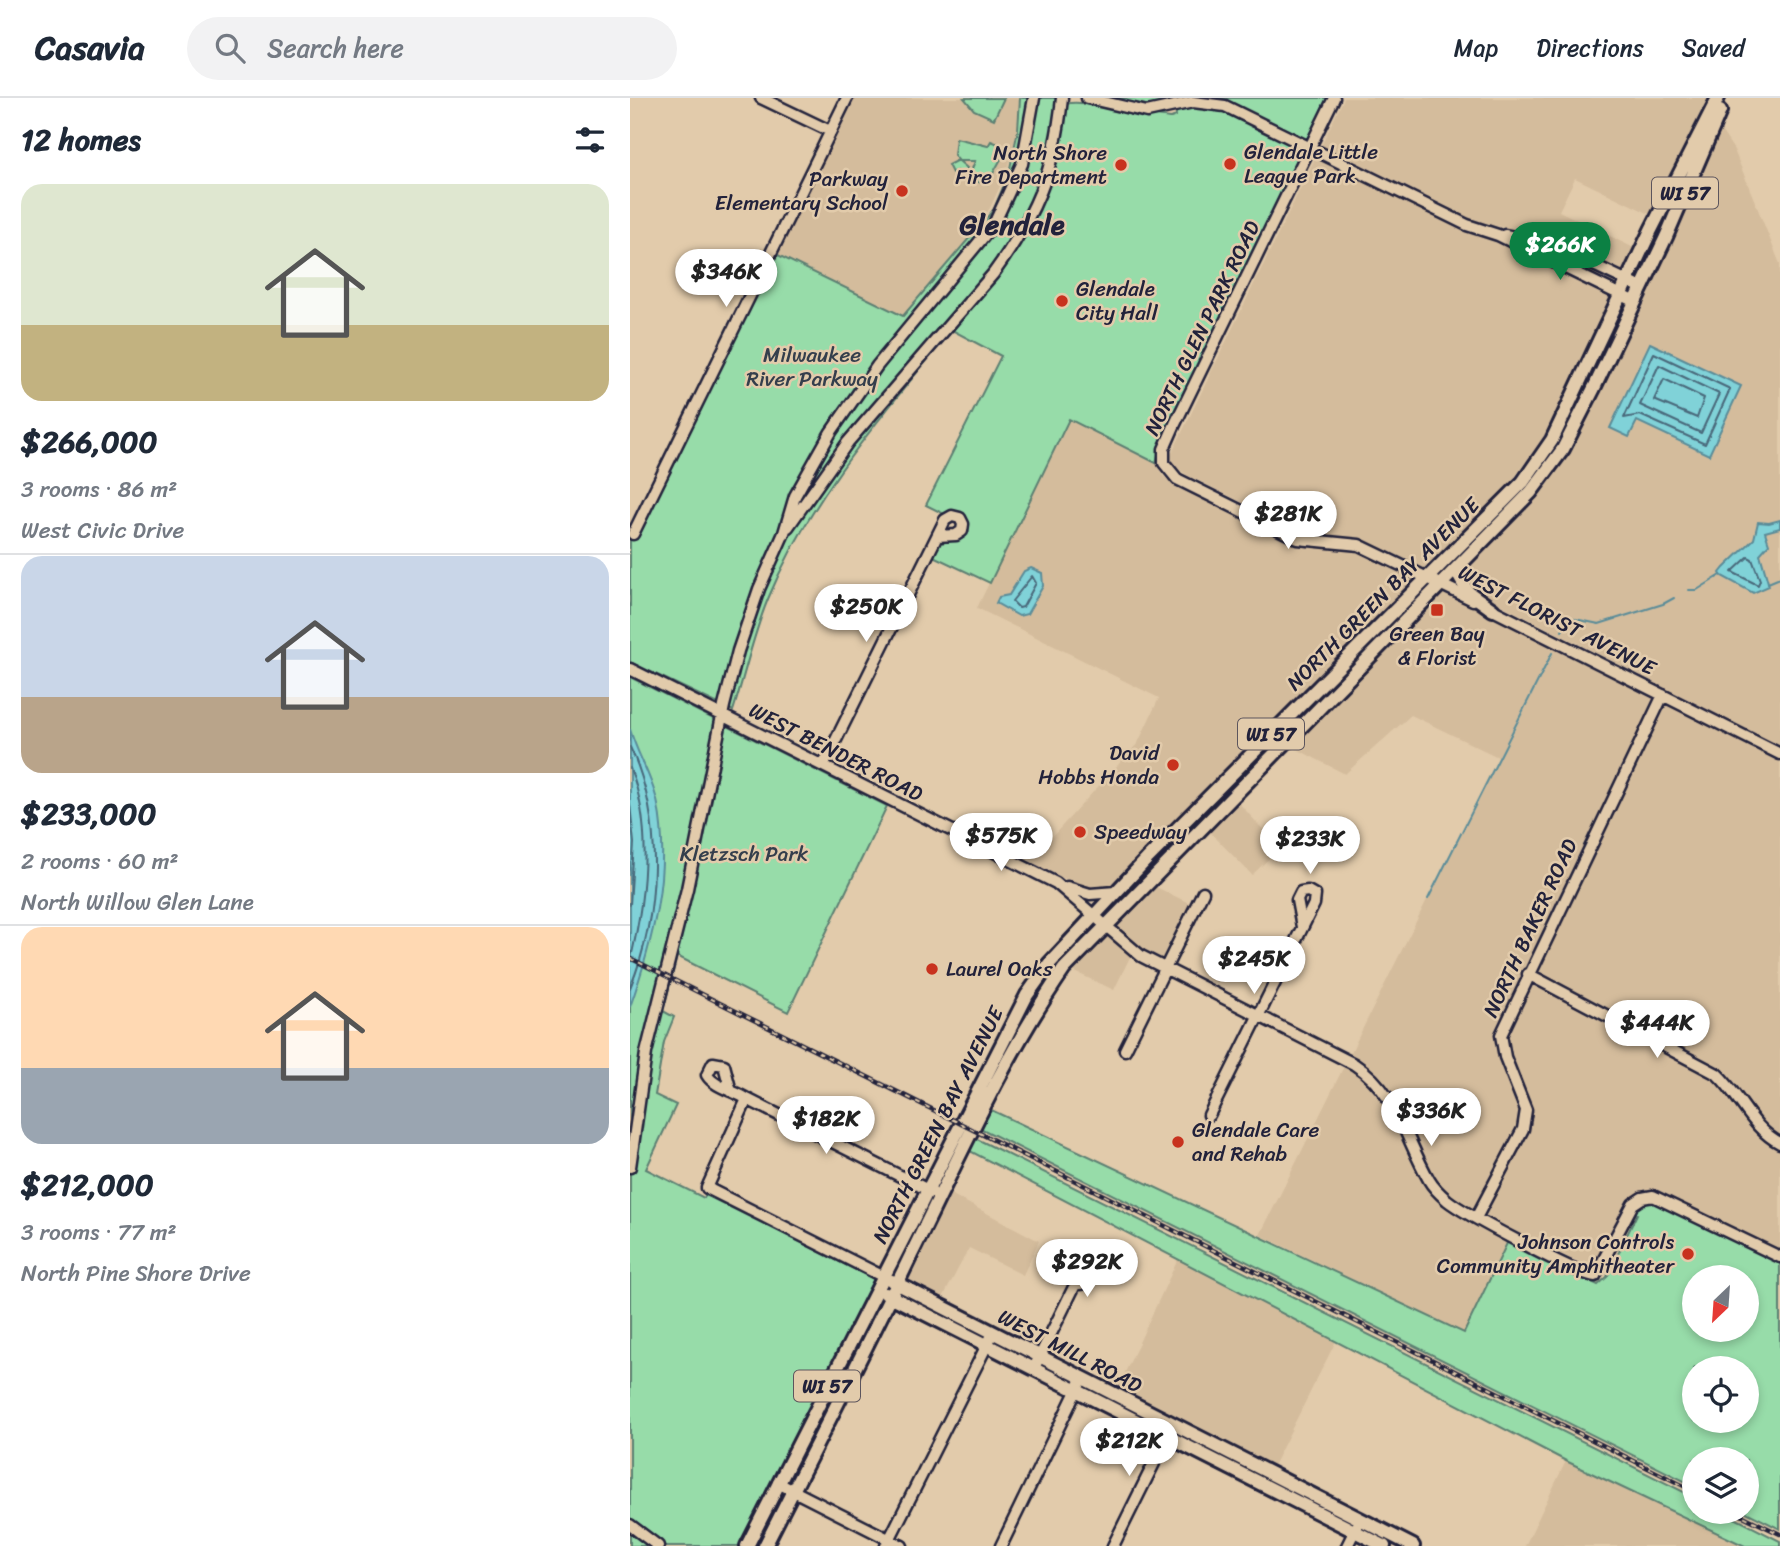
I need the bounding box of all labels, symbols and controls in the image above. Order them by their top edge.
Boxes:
search box [187,17,677,80]
text: Casavia [35,19,145,77]
text: Search here [267,25,404,71]
text: Map [1454,27,1498,69]
text: Directions [1536,27,1644,69]
text: Saved [1682,27,1745,69]
icon: search [211,29,249,67]
text: 12 homes [21,113,141,167]
icon: filters [571,121,609,159]
place label: Glendale Little League Park [1244,133,1378,195]
place label: North Shore Fire Department [955,134,1107,196]
marker: Glendale Little League Park [1222,156,1238,172]
marker: North Shore Fire Department [1113,157,1129,173]
place label: Parkway Elementary School [715,160,889,222]
road number: WI 57 [1652,178,1718,208]
marker: Parkway Elementary School [894,183,910,199]
district label: Glendale [959,200,1065,249]
street label: NORTH GLEN PARK ROAD [1133,213,1271,442]
pin: $266K [1511,222,1609,282]
text: $266K [1526,224,1594,265]
icon: home [252,230,378,356]
pin: $346K [677,250,775,309]
text: $346K [691,251,761,292]
place label: Glendale City Hall [1076,270,1159,332]
marker: Glendale City Hall [1054,293,1070,309]
park label: Milwaukee River Parkway [746,336,878,398]
text: $266,000 [21,415,158,469]
text: 3 rooms · 86 m² [21,469,177,510]
street label: NORTH GREEN BAY AVENUE [1277,487,1490,700]
pin: $281K [1239,491,1337,551]
text: $281K [1255,493,1321,534]
text: West Civic Drive [21,510,184,551]
street label: WEST FLORIST AVENUE [1451,554,1664,687]
pin: $250K [817,584,915,644]
text: $250K [830,586,902,627]
icon: home [252,602,378,728]
marker: Green Bay & Florist [1429,602,1445,618]
place label: Green Bay & Florist [1390,615,1485,677]
street label: WEST BENDER ROAD [742,692,930,813]
road number: WI 57 [1238,719,1304,750]
place label: David Hobbs Honda [1038,734,1161,796]
marker: David Hobbs Honda [1165,757,1181,773]
text: $233,000 [21,787,156,841]
place label: Speedway [1094,813,1187,851]
pin: $575K [952,814,1050,873]
text: $575K [966,815,1036,856]
pin: $233K [1261,816,1359,876]
text: $233K [1276,818,1344,859]
marker: Speedway [1072,824,1088,840]
street label: NORTH BAKER ROAD [1472,832,1588,1024]
park label: Kletzsch Park [680,835,808,873]
text: 2 rooms · 60 m² [21,841,179,882]
text: North Willow Glen Lane [21,882,254,923]
pin: $245K [1205,936,1303,996]
text: $245K [1218,938,1290,979]
place label: Laurel Oaks [946,950,1053,988]
marker: Laurel Oaks [924,961,940,977]
icon: home [252,973,378,1099]
street label: NORTH GREEN BAY AVENUE [861,998,1015,1251]
pin: $444K [1608,1000,1706,1060]
text: $444K [1621,1002,1693,1043]
pin: $336K [1382,1088,1480,1148]
text: $336K [1397,1090,1465,1131]
pin: $182K [777,1096,875,1156]
text: $182K [793,1098,859,1139]
place label: Glendale Care and Rehab [1192,1111,1320,1173]
marker: Glendale Care and Rehab [1170,1134,1186,1150]
text: $212,000 [21,1158,154,1212]
text: 3 rooms · 77 m² [21,1212,177,1253]
place label: Johnson Controls Community Amphitheater [1437,1223,1675,1285]
pin: $292K [1038,1240,1136,1299]
text: $292K [1052,1241,1122,1282]
marker: Johnson Controls Community Amphitheater [1680,1246,1696,1262]
text: North Pine Shore Drive [21,1253,251,1294]
north arrow [1682,1265,1759,1342]
map controls [1682,1265,1759,1524]
street label: WEST MILL ROAD [991,1298,1149,1404]
button: locate [1682,1356,1759,1433]
road number: WI 57 [794,1370,860,1402]
pin: $212K [1080,1418,1178,1478]
text: $212K [1096,1420,1162,1461]
button: layers [1682,1447,1759,1524]

